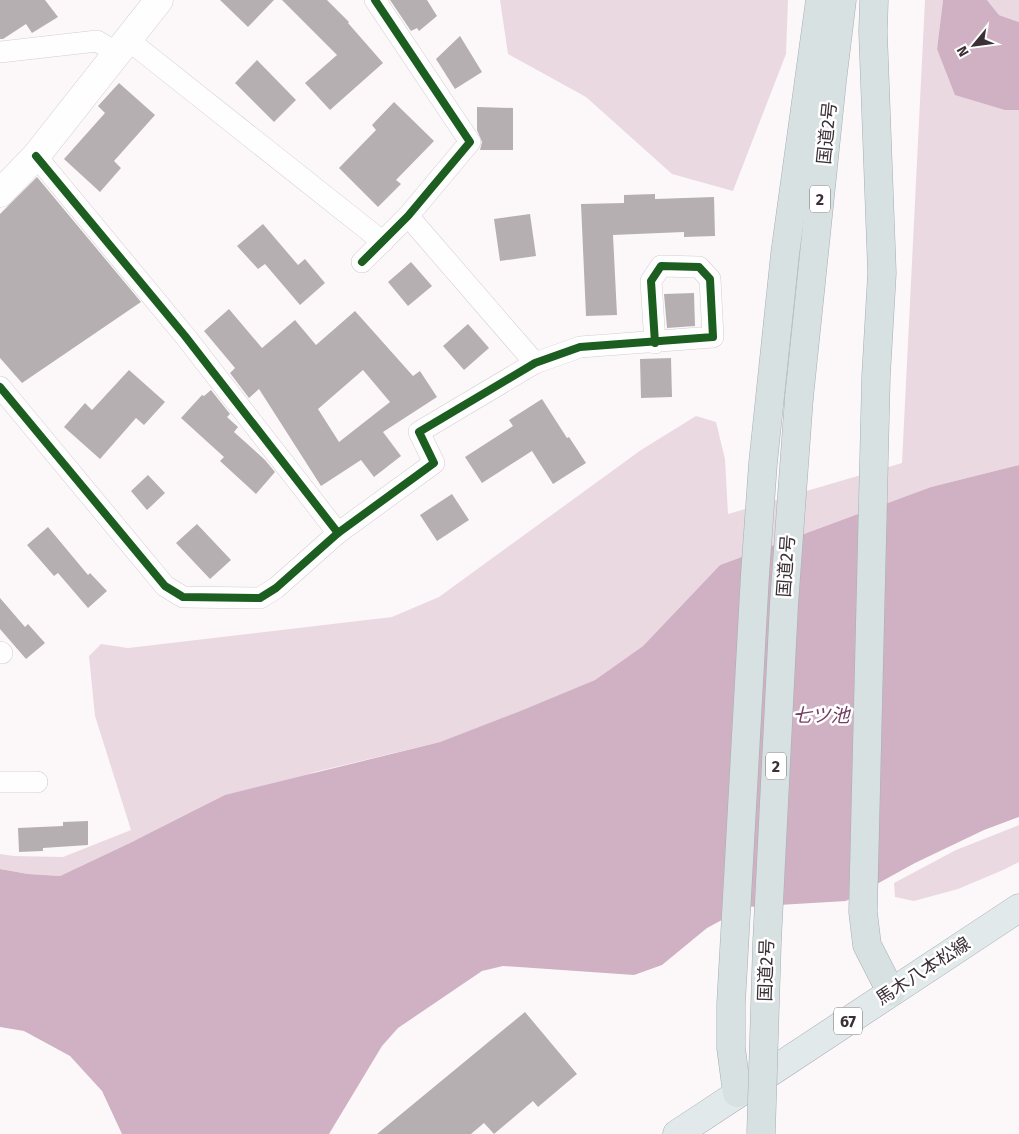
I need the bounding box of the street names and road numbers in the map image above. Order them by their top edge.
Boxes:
street label: 国道2号 [813,101,841,165]
road number: 2 [810,185,830,212]
street label: 国道2号 [773,534,799,598]
road number: 2 [766,752,786,779]
street label: 馬木八本松線 [872,932,974,1010]
street label: 国道2号 [754,938,778,1002]
road number: 67 [834,1008,862,1034]

